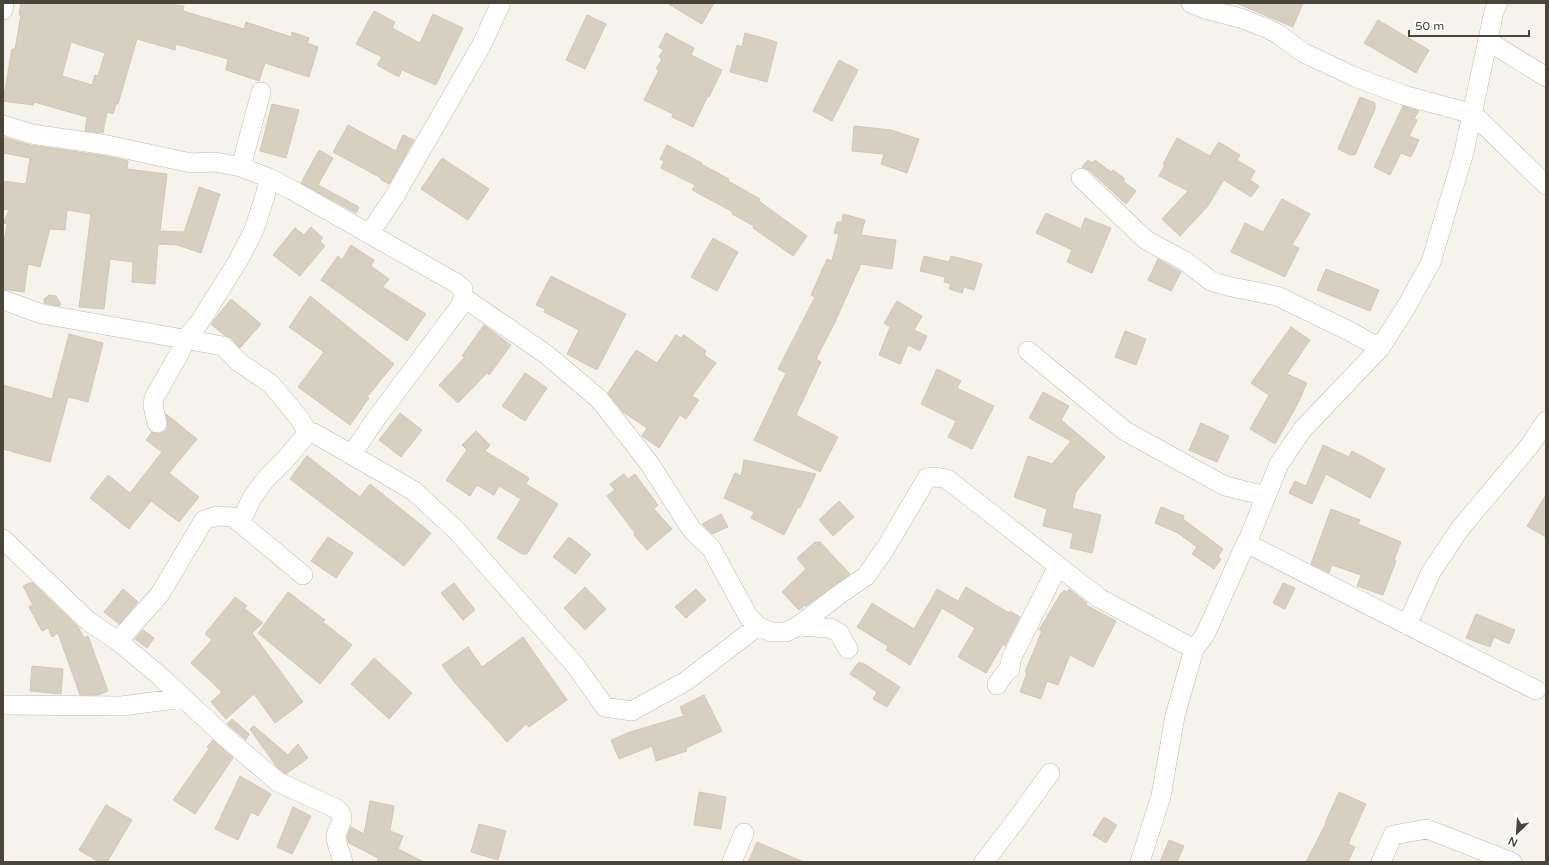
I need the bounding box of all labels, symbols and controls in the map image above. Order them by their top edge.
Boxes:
scale bar [1409,12,1529,38]
text: 50 m [1415,19,1444,33]
north arrow [1497,813,1537,853]
text: N [1506,834,1520,849]

